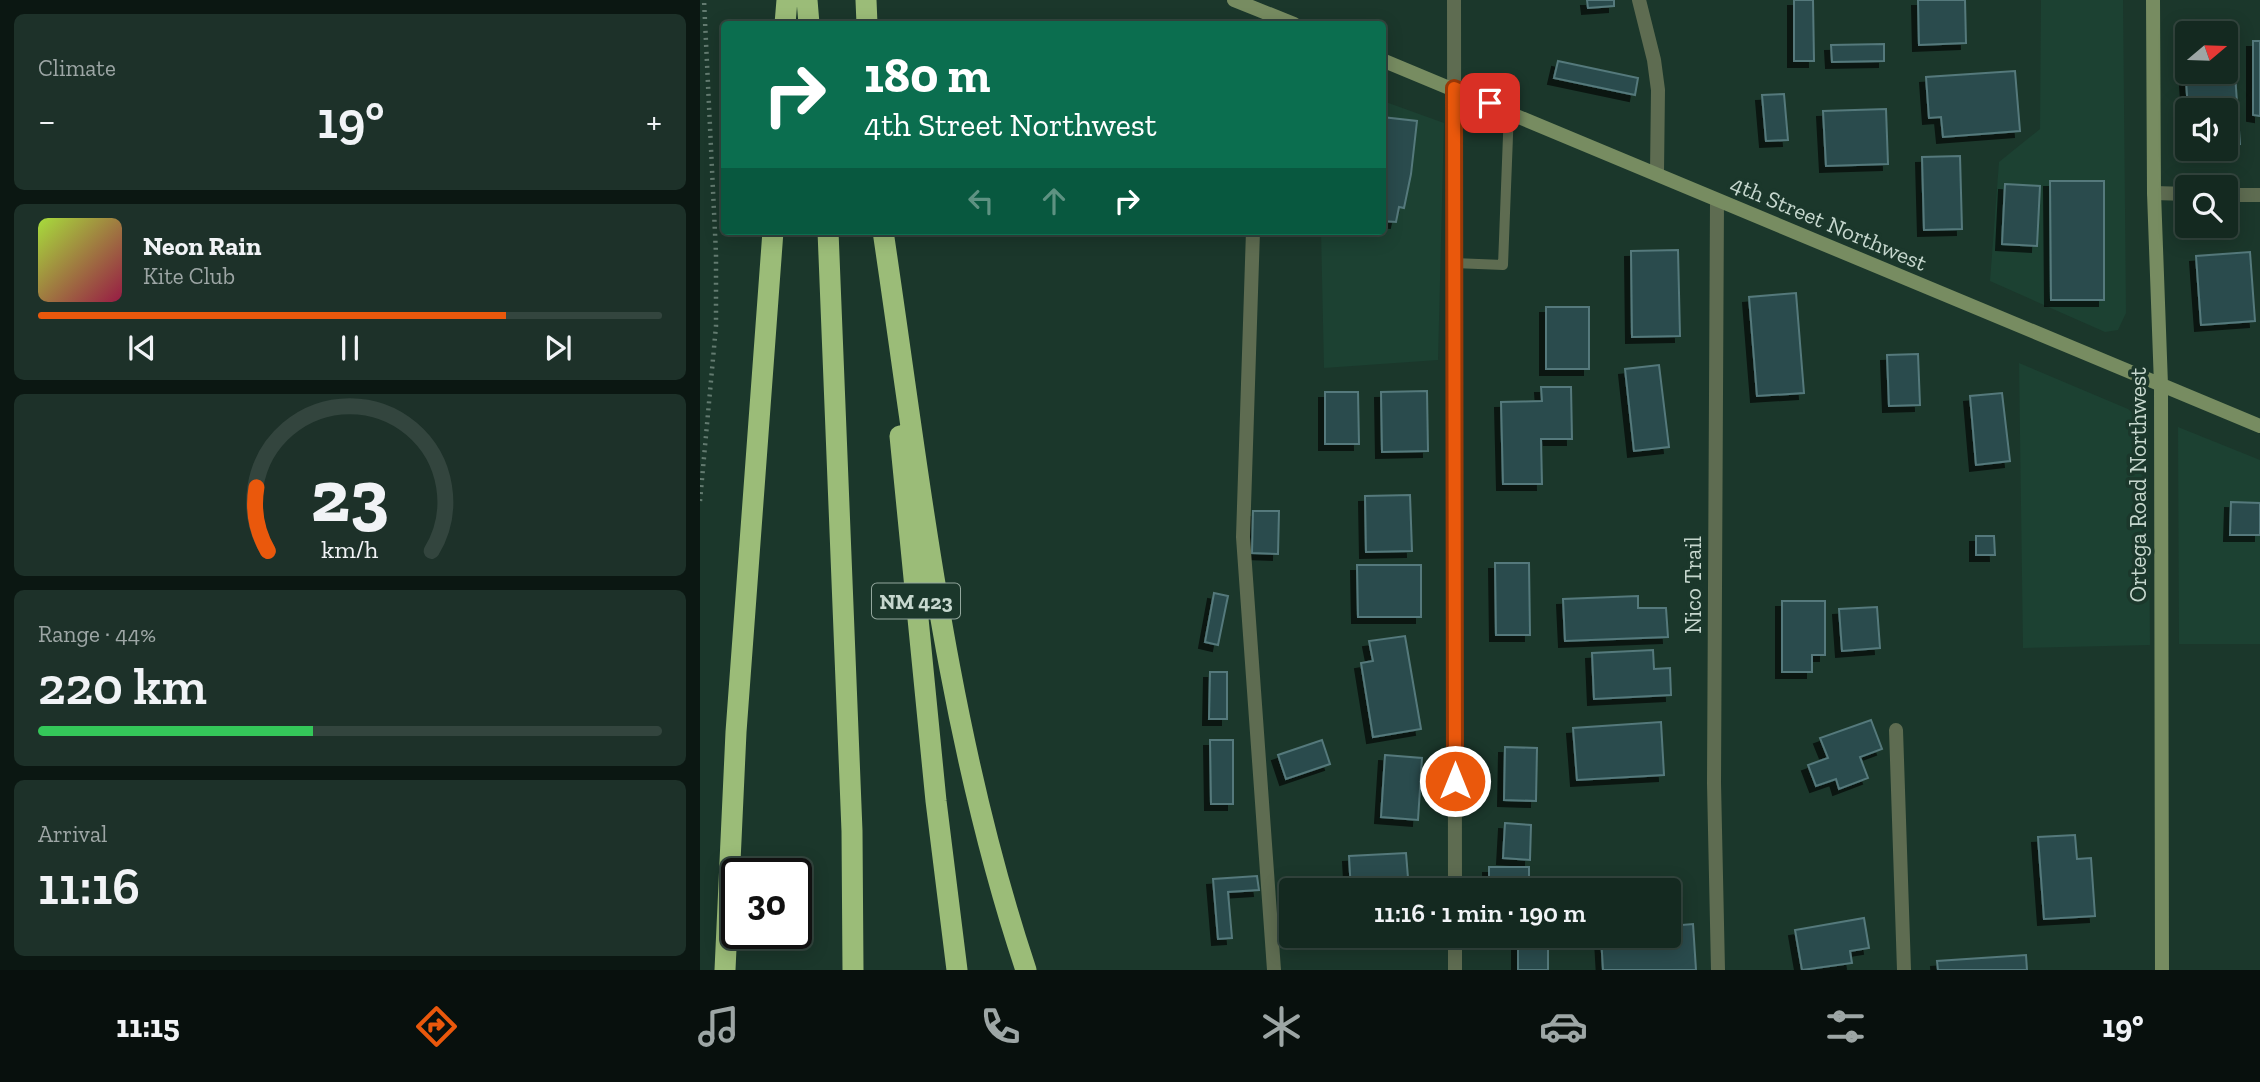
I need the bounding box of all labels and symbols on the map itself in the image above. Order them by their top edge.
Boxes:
north arrow [2175,21,2238,84]
pin [1460,73,1520,133]
street label: 4th Street Northwest [1727,169,1932,277]
street label: Ortega Road Northwest [2124,367,2152,603]
street label: Nico Trail [1679,536,1707,634]
road number: NM 423 [872,584,960,618]
position arrow [1418,744,1492,818]
speed limit sign: 30 [721,858,812,949]

